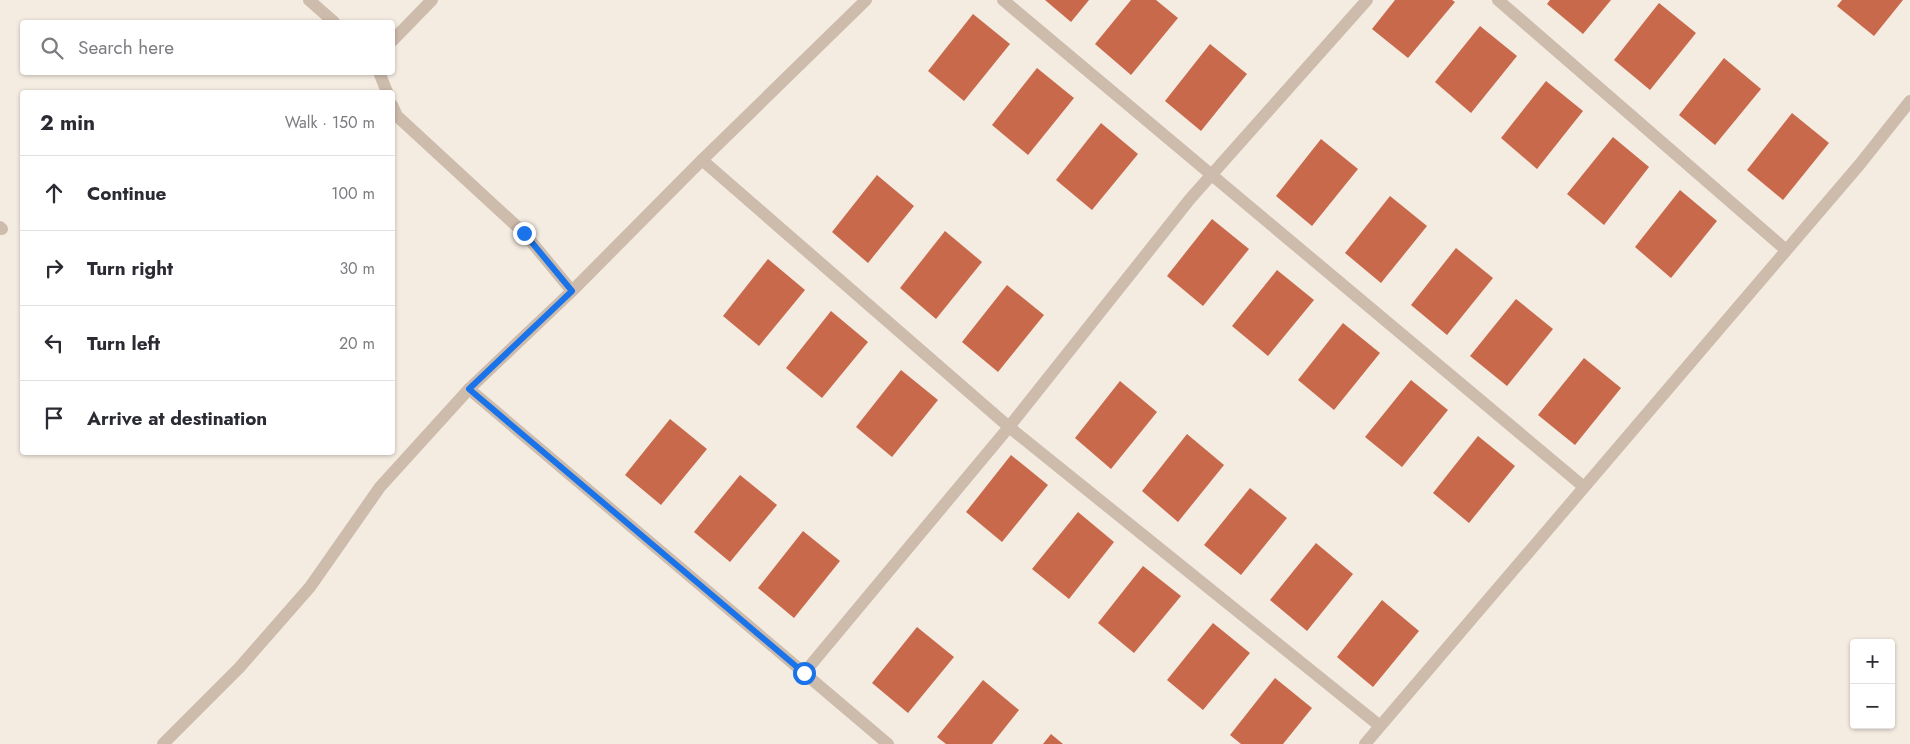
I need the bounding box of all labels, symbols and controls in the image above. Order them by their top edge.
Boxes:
search box [20,20,395,75]
icon: search [38,34,66,62]
text: Search here [78,34,174,61]
text: 2 min [40,108,95,138]
text: Walk · 150 m [285,111,375,134]
icon: ahead [40,179,68,207]
text: Continue [87,180,166,207]
text: 100 m [331,182,375,205]
route end [513,222,536,245]
icon: right [40,254,68,282]
text: Turn right [87,255,173,282]
text: 30 m [339,257,375,280]
icon: left [40,329,68,357]
text: Turn left [87,330,160,357]
text: 20 m [339,332,375,355]
icon: arrive [40,404,68,432]
text: Arrive at destination [87,405,267,432]
map controls [1850,639,1895,729]
button: + [1850,639,1895,684]
route start [793,662,816,685]
button: − [1850,684,1895,729]

